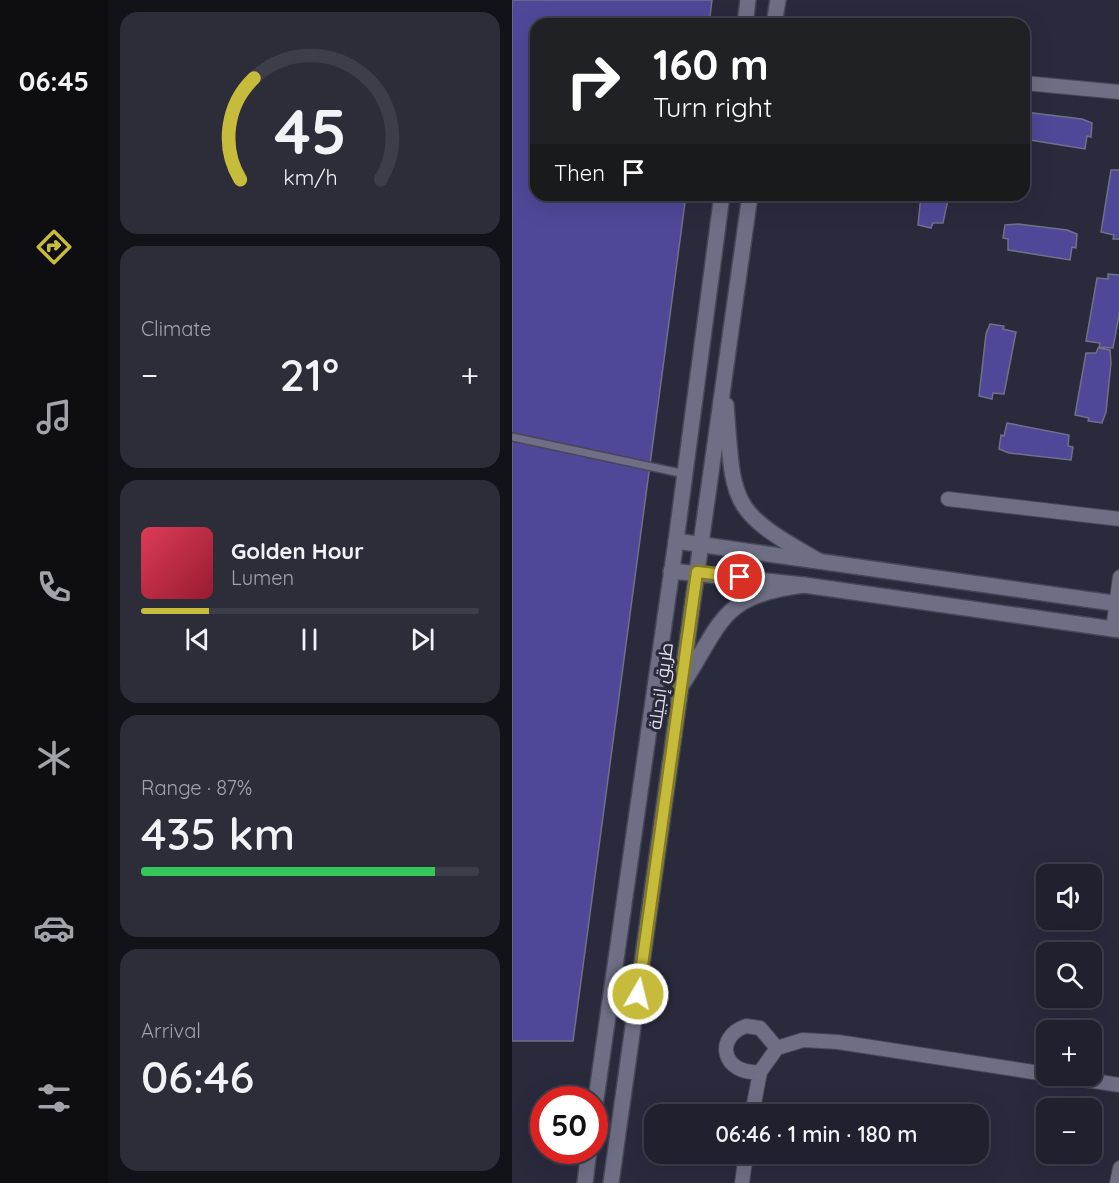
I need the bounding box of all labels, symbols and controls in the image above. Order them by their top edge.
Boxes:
text: 160 m [653,38,769,91]
icon: right [554,42,632,120]
text: 06:45 [19,64,89,98]
text: Turn right [653,90,772,124]
text: 45 [274,92,346,170]
icon: arrive [617,156,650,189]
text: Then [554,159,605,187]
text: km/h [283,164,337,190]
icon: directions [33,226,75,268]
text: Climate [141,316,211,341]
text: 21° [280,346,339,402]
text: − [141,354,158,395]
text: + [460,354,479,395]
icon: music [33,396,75,438]
text: Golden Hour [231,537,364,565]
pin [714,551,765,602]
icon: arrive [723,560,756,593]
text: Lumen [231,565,294,590]
icon: phone [33,566,75,608]
icon: previous [181,623,214,656]
icon: pause [293,623,326,656]
icon: next [406,623,439,656]
street label: طريق إنجيلة [643,641,679,731]
icon: climate [33,737,75,779]
text: Range · 87% [141,775,252,800]
text: 435 km [141,805,295,861]
map controls [1036,864,1102,1164]
button: sound [1036,864,1102,930]
icon: car [33,907,75,949]
button: search [1036,942,1102,1008]
position arrow [606,962,670,1026]
text: Arrival [141,1018,201,1043]
button: + [1036,1020,1102,1086]
text: 06:46 [141,1048,254,1104]
icon: filters [33,1077,75,1119]
speed limit sign: 50 [530,1086,608,1164]
button: − [1036,1098,1102,1164]
text: 06:46 · 1 min · 180 m [715,1120,918,1148]

